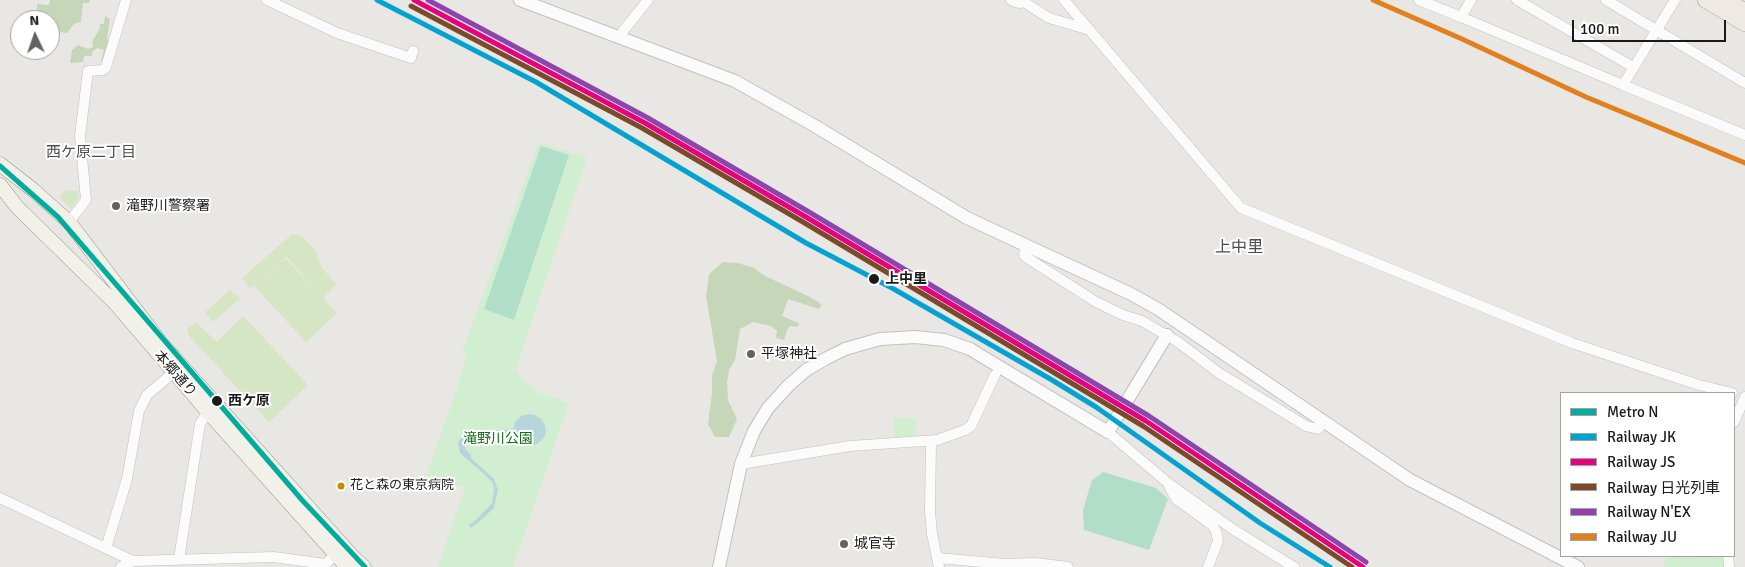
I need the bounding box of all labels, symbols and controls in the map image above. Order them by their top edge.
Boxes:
north arrow [10,10,60,60]
scale bar [1575,10,1729,42]
text: N [29,12,40,29]
text: 100 m [1580,20,1620,38]
district label: 西ケ原二丁目 [46,144,136,162]
place label: 滝野川警察署 [126,198,210,214]
marker: 滝野川警察署 [110,200,122,212]
district label: 上中里 [1215,238,1263,258]
place label: 上中里 [885,271,927,287]
marker: 上中里 [867,272,881,286]
place label: 平塚神社 [761,346,817,362]
street label: 本郷通り [150,347,200,401]
marker: 平塚神社 [745,348,757,360]
legend [1560,392,1735,557]
place label: 西ケ原 [228,393,270,409]
marker: 西ケ原 [210,394,224,408]
text: Metro N [1607,403,1658,421]
text: Railway JK [1607,428,1676,446]
park label: 滝野川公園 [463,431,533,447]
text: Railway JS [1607,453,1675,471]
place label: 花と森の東京病院 [350,478,454,494]
text: Railway 日光列車 [1607,479,1720,497]
marker: 花と森の東京病院 [336,481,346,491]
text: Railway N'EX [1607,503,1691,521]
text: Railway JU [1607,528,1677,546]
place label: 城官寺 [854,536,896,552]
marker: 城官寺 [838,538,850,550]

